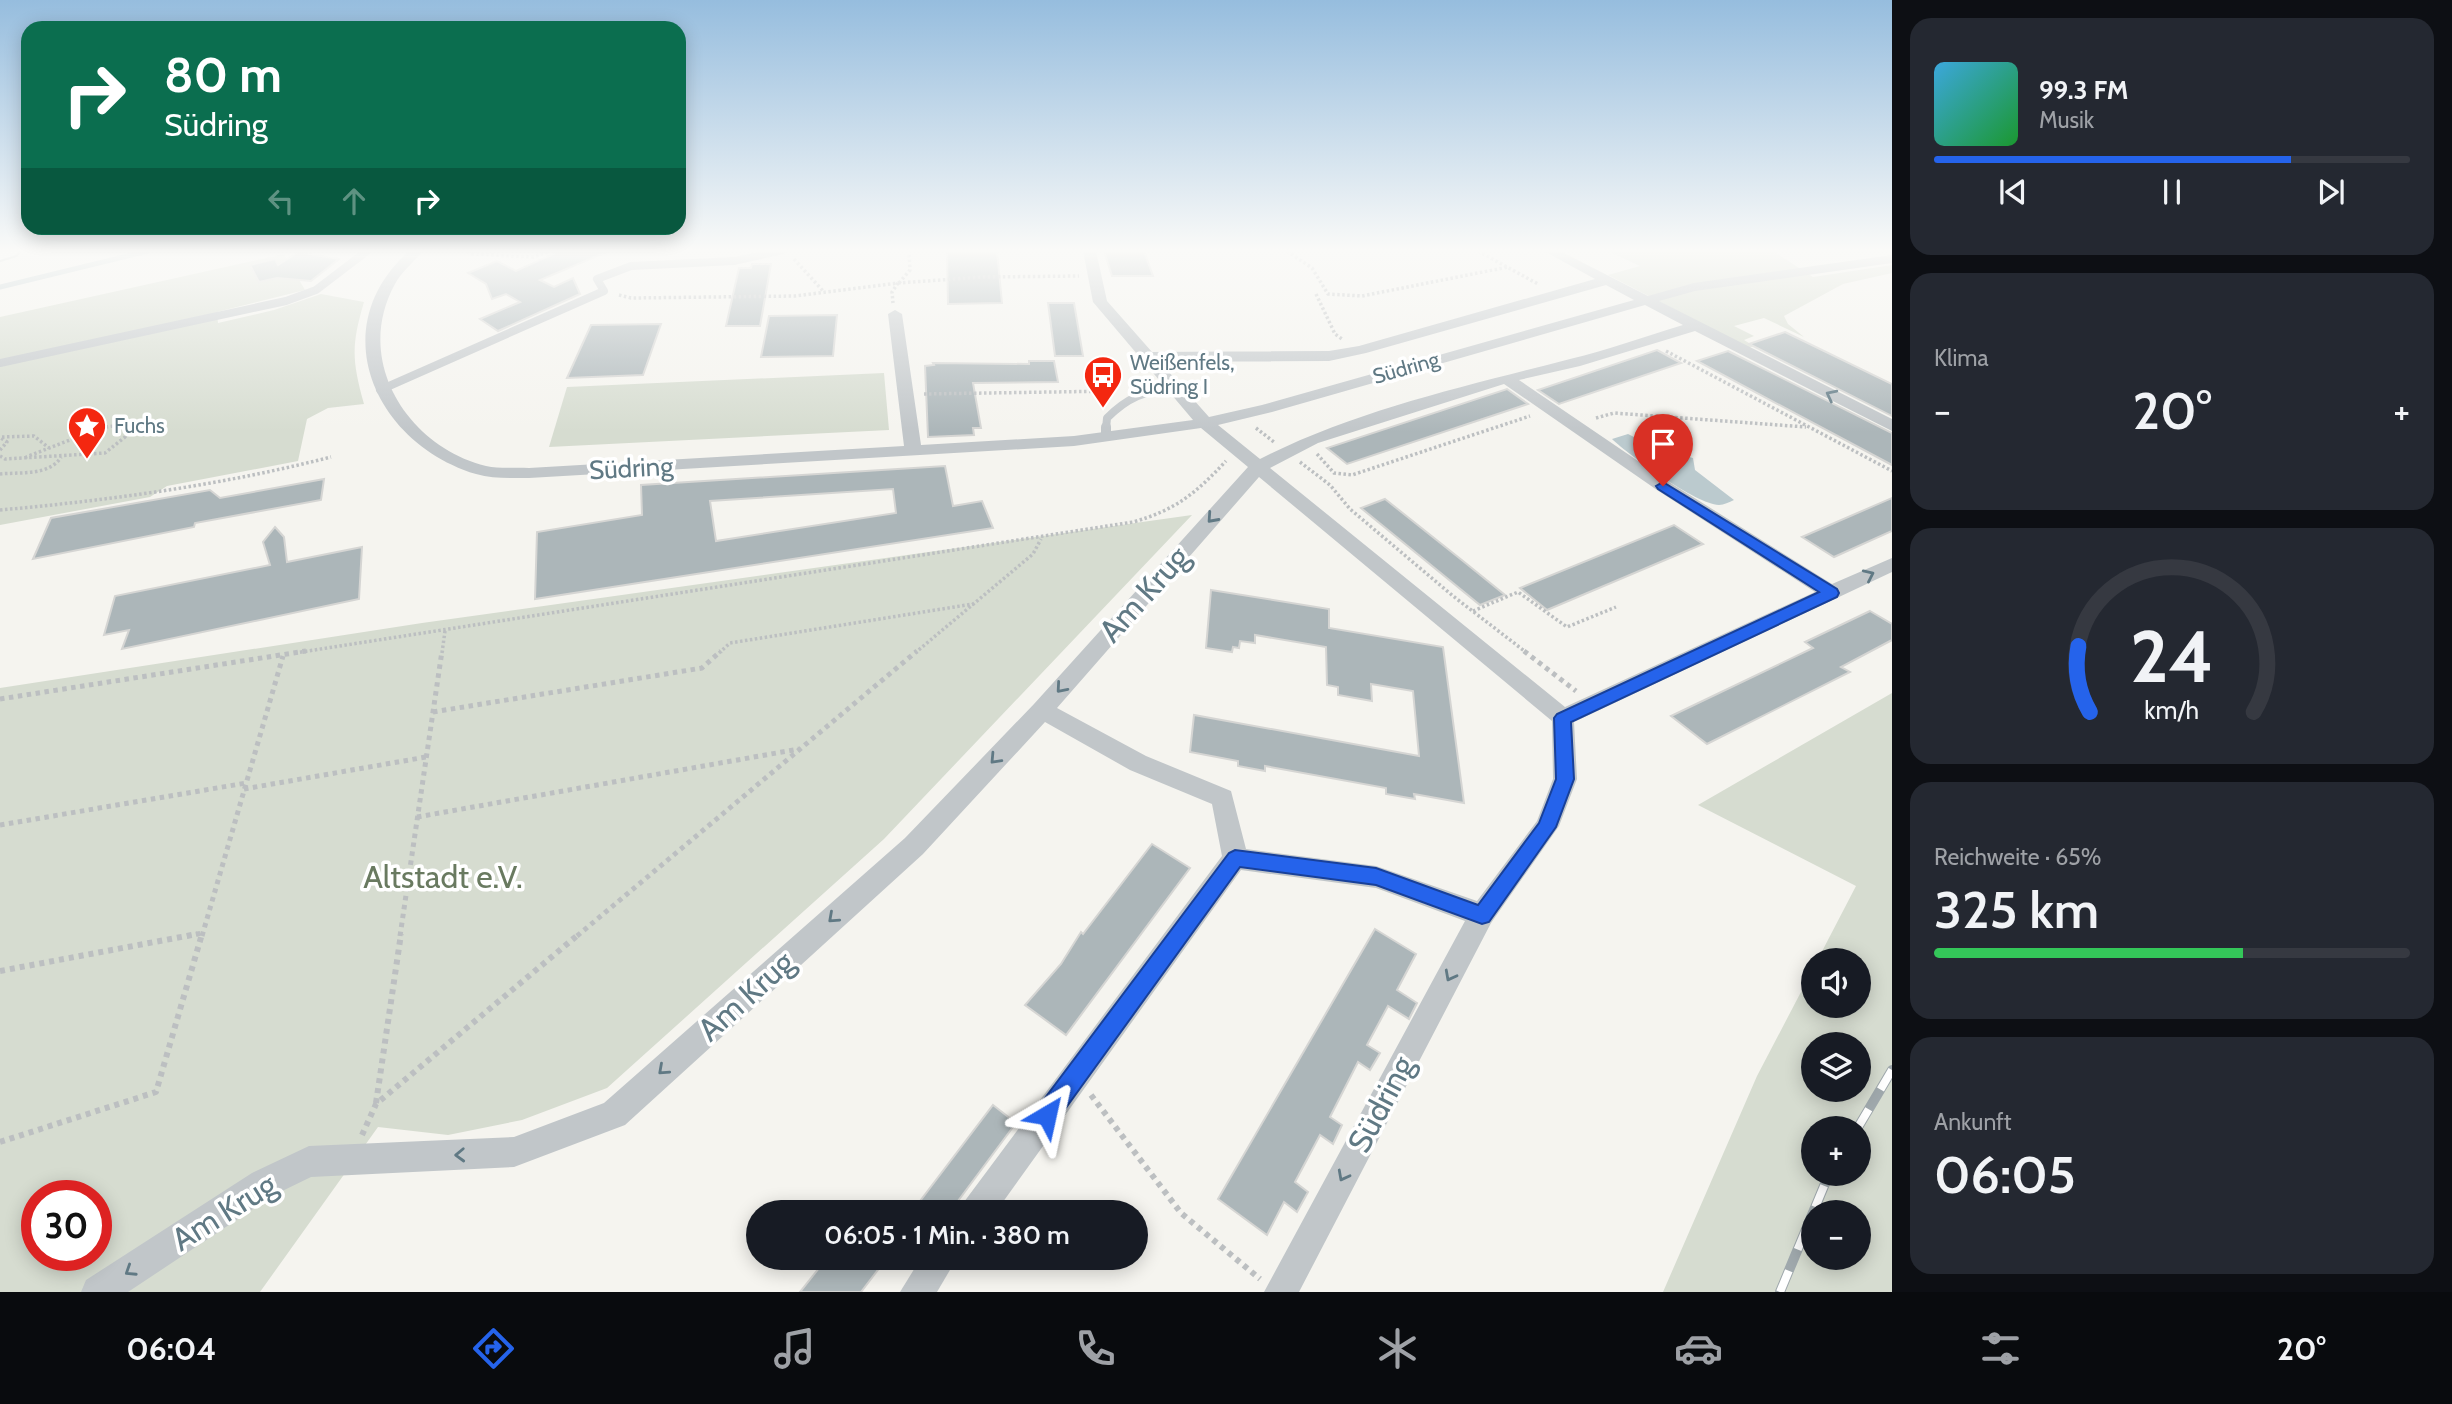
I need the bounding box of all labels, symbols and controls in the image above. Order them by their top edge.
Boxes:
text: 80 m [164,45,282,104]
icon: right [49,49,140,140]
text: 99.3 FM [2039,74,2128,106]
text: Südring [164,105,268,144]
text: Musik [2039,106,2094,134]
icon: previous [1994,173,2032,211]
icon: pause [2153,173,2191,211]
icon: next [2312,173,2350,211]
icon: left [262,182,300,220]
icon: ahead [335,182,373,220]
icon: right [408,182,446,220]
text: Klima [1934,344,1989,372]
street label: Südring [1370,346,1443,389]
place label: Weißenfels, Südring I [1130,350,1234,399]
bus stop icon: Weißenfels, Südring I [1082,354,1124,409]
text: 20° [2132,379,2212,442]
text: − [1934,387,1951,434]
text: + [2393,387,2410,434]
one-way arrow [1826,390,1838,404]
place icon: Fuchs [66,405,108,460]
place label: Fuchs [114,413,165,438]
pin [1633,414,1693,486]
icon: arrive [1644,425,1682,463]
street label: Südring [588,450,675,486]
one-way arrow [1208,510,1220,523]
street label: Am Krug [1090,537,1198,650]
one-way arrow [1862,570,1874,584]
text: 24 [2130,612,2214,700]
one-way arrow [1057,680,1069,693]
text: km/h [2145,695,2199,725]
one-way arrow [991,751,1004,764]
text: Reichweite · 65% [1934,843,2101,871]
park label: Altstadt e.V. [363,857,523,896]
text: 325 km [1934,878,2099,941]
one-way arrow [828,910,841,923]
street label: Am Krug [690,942,803,1049]
map controls [1801,948,1871,1270]
button: sound [1801,948,1871,1018]
one-way arrow [1445,968,1458,981]
button: layers [1801,1032,1871,1102]
street label: Südring [1339,1048,1423,1159]
one-way arrow [658,1062,671,1074]
position arrow [1010,1078,1084,1152]
text: Ankunft [1934,1108,2012,1136]
button: + [1801,1116,1871,1186]
text: 06:05 [1934,1143,2076,1206]
one-way arrow [454,1147,465,1162]
street label: Am Krug [164,1164,284,1259]
one-way arrow [1337,1169,1351,1181]
speed limit sign: 30 [21,1180,112,1271]
button: − [1801,1200,1871,1270]
text: 06:05 · 1 Min. · 380 m [824,1219,1070,1251]
one-way arrow [125,1263,138,1275]
icon: directions [469,1324,518,1373]
icon: music [770,1324,819,1373]
icon: phone [1071,1324,1120,1373]
icon: climate [1373,1324,1422,1373]
icon: car [1674,1324,1723,1373]
icon: filters [1976,1324,2025,1373]
text: 06:04 [126,1329,216,1368]
text: 20° [2277,1329,2326,1368]

